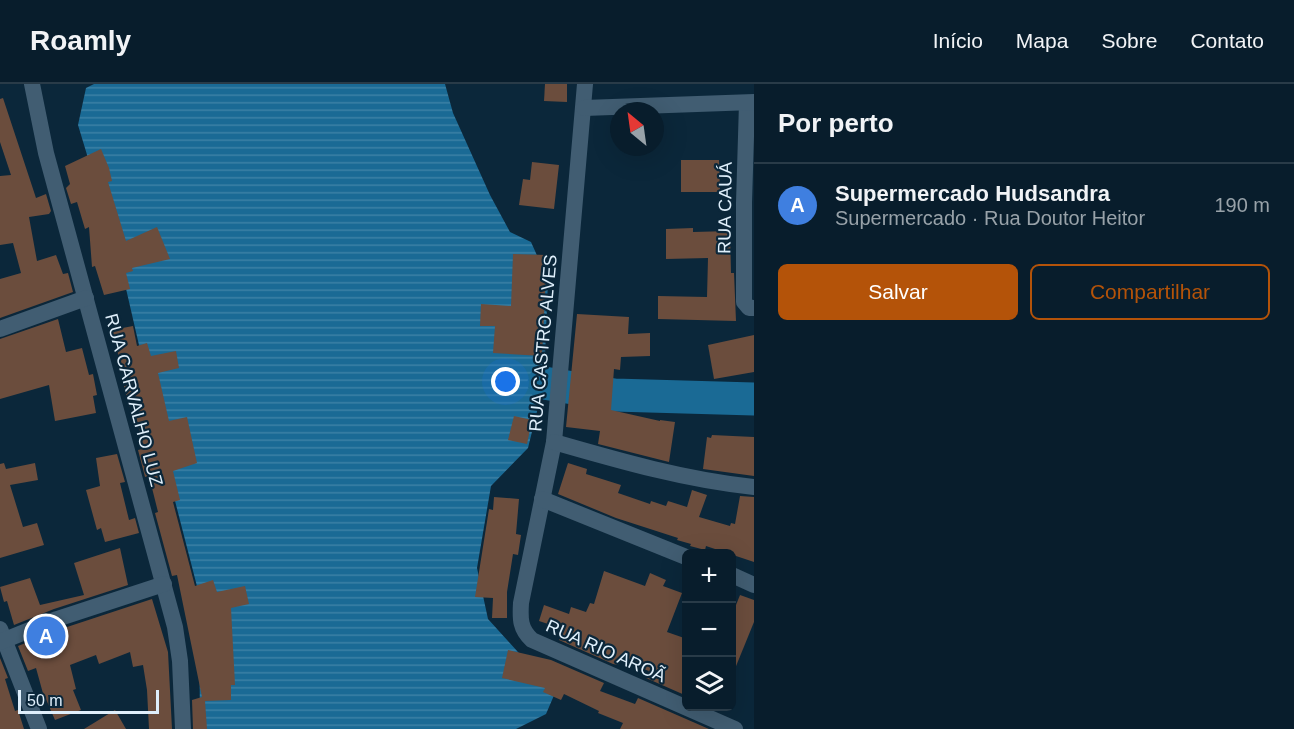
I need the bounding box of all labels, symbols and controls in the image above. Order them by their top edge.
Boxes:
text: Roamly [30,25,131,56]
text: Início [933,29,983,52]
text: Mapa [1016,29,1068,52]
text: Sobre [1101,29,1157,52]
text: Contato [1190,29,1264,52]
north arrow [610,102,664,156]
text: Por perto [778,108,894,138]
street label: RUA CAUÁ [714,162,736,254]
text: Supermercado Hudsandra [835,181,1110,206]
text: A [790,194,805,216]
text: 190 m [1214,194,1270,216]
text: Supermercado · Rua Doutor Heitor [835,207,1145,229]
street label: RUA CASTRO ALVES [525,254,561,432]
button: Salvar [778,264,1018,320]
button: Compartilhar [1030,264,1270,320]
street label: RUA CARVALHO LUZ [101,311,167,489]
your location [491,367,520,396]
map controls [682,549,736,711]
button: + [682,549,736,603]
button: − [682,603,736,657]
pin: A [26,614,66,658]
street label: RUA RIO AROÃ [543,615,669,686]
button: layers [682,657,736,711]
scale bar [18,687,159,714]
text: 50 m [27,692,63,709]

